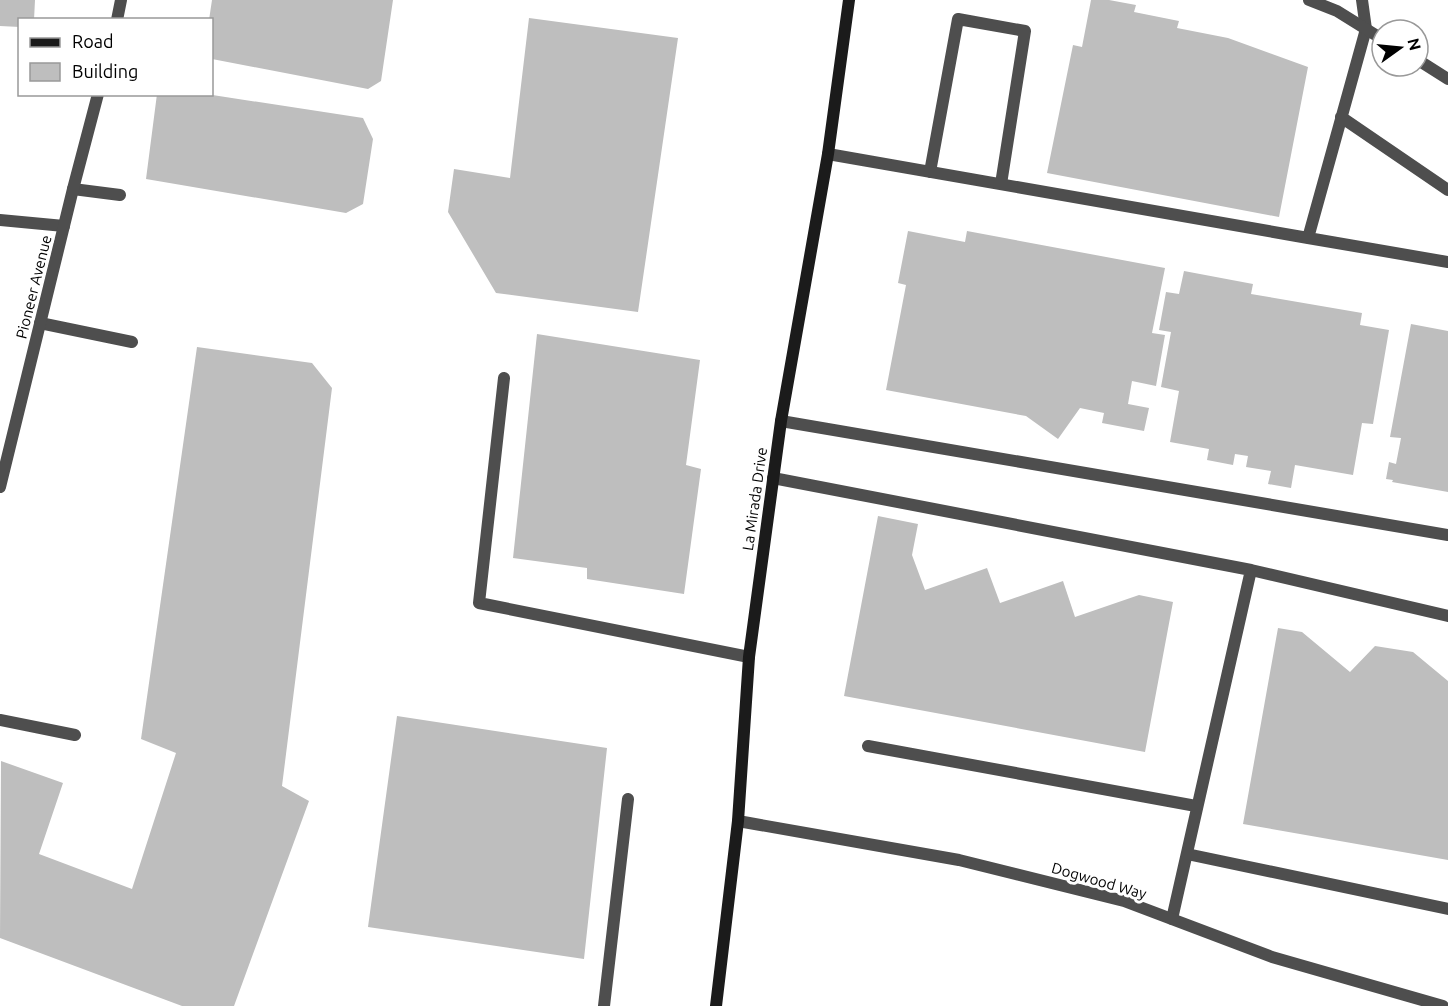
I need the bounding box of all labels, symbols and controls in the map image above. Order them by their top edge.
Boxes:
legend [18,18,213,96]
north arrow [1370,18,1430,78]
text: Road [72,31,114,51]
text: N [1404,36,1425,52]
text: Building [72,61,138,81]
street label: Pioneer Avenue [12,233,55,340]
street label: La Mirada Drive [739,446,770,552]
street label: Dogwood Way [1050,859,1149,902]

